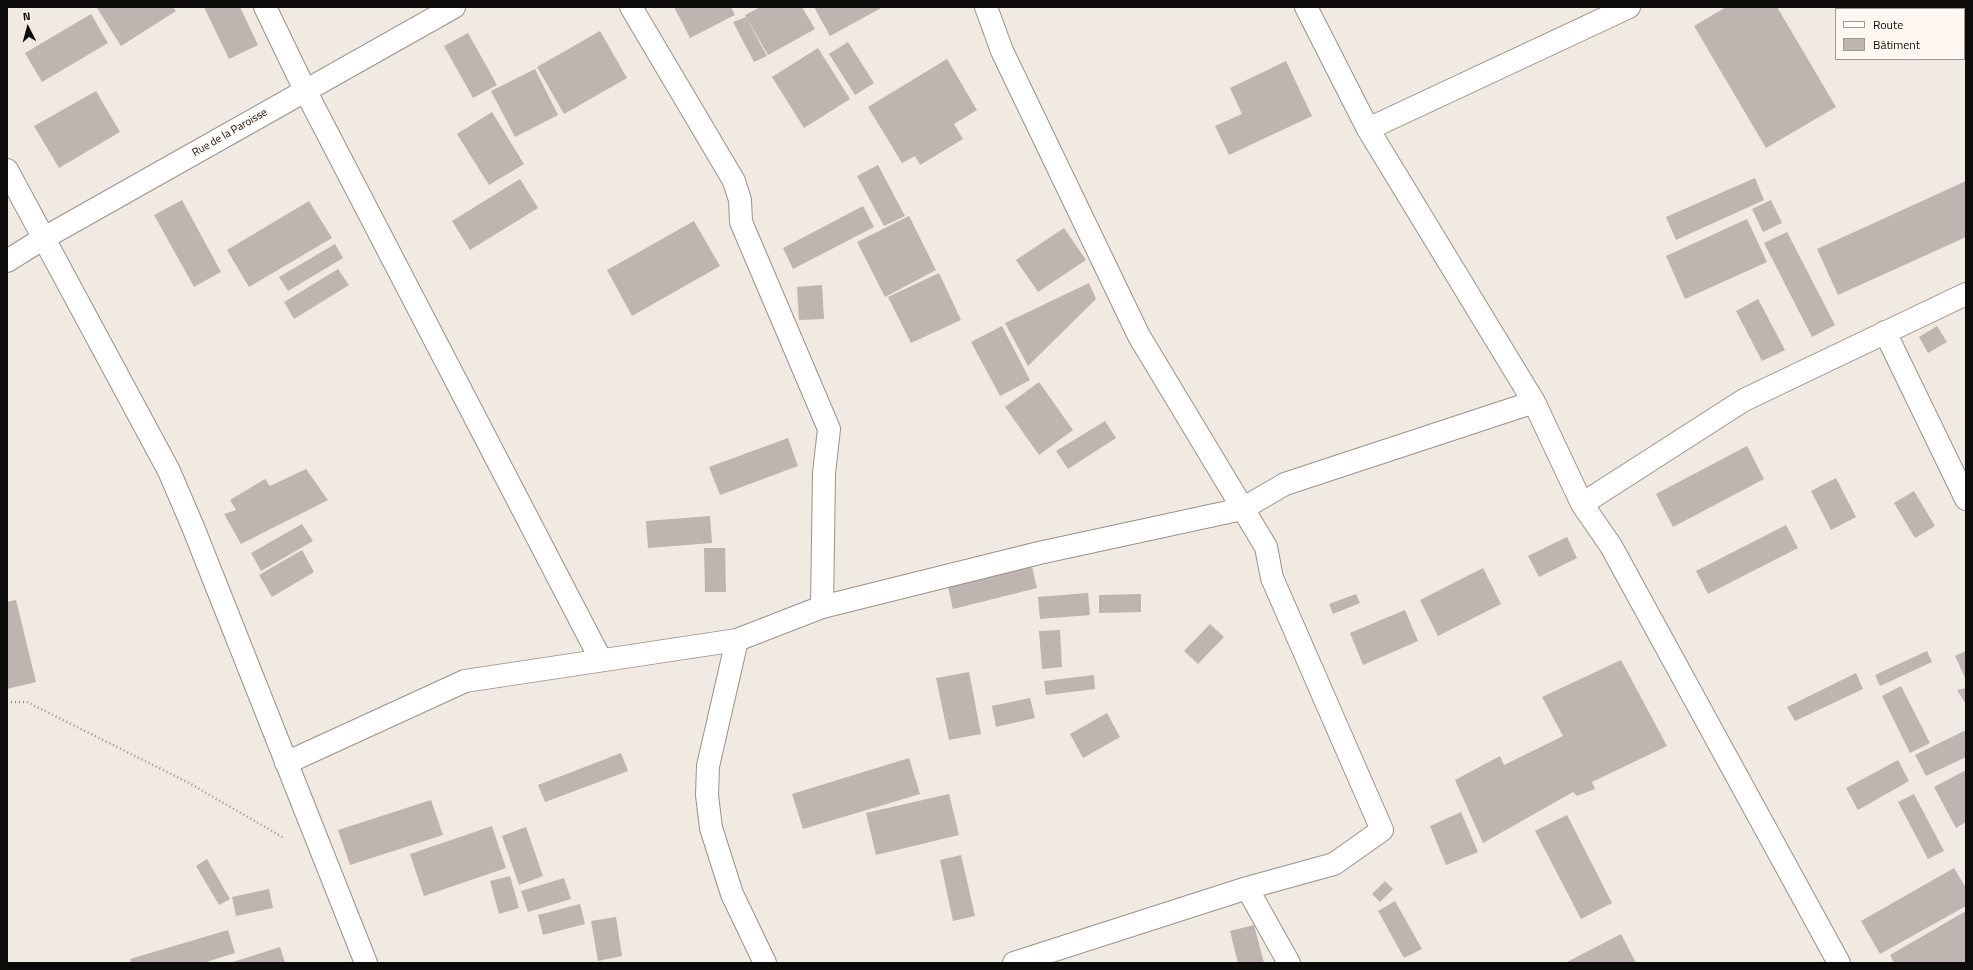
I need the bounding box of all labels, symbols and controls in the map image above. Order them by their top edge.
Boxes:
north arrow [8,8,48,48]
text: N [22,8,31,24]
legend [1835,8,1965,60]
text: Route [1873,15,1903,34]
text: Bâtiment [1873,35,1920,54]
street label: Rue de la Paroisse [190,106,270,160]

